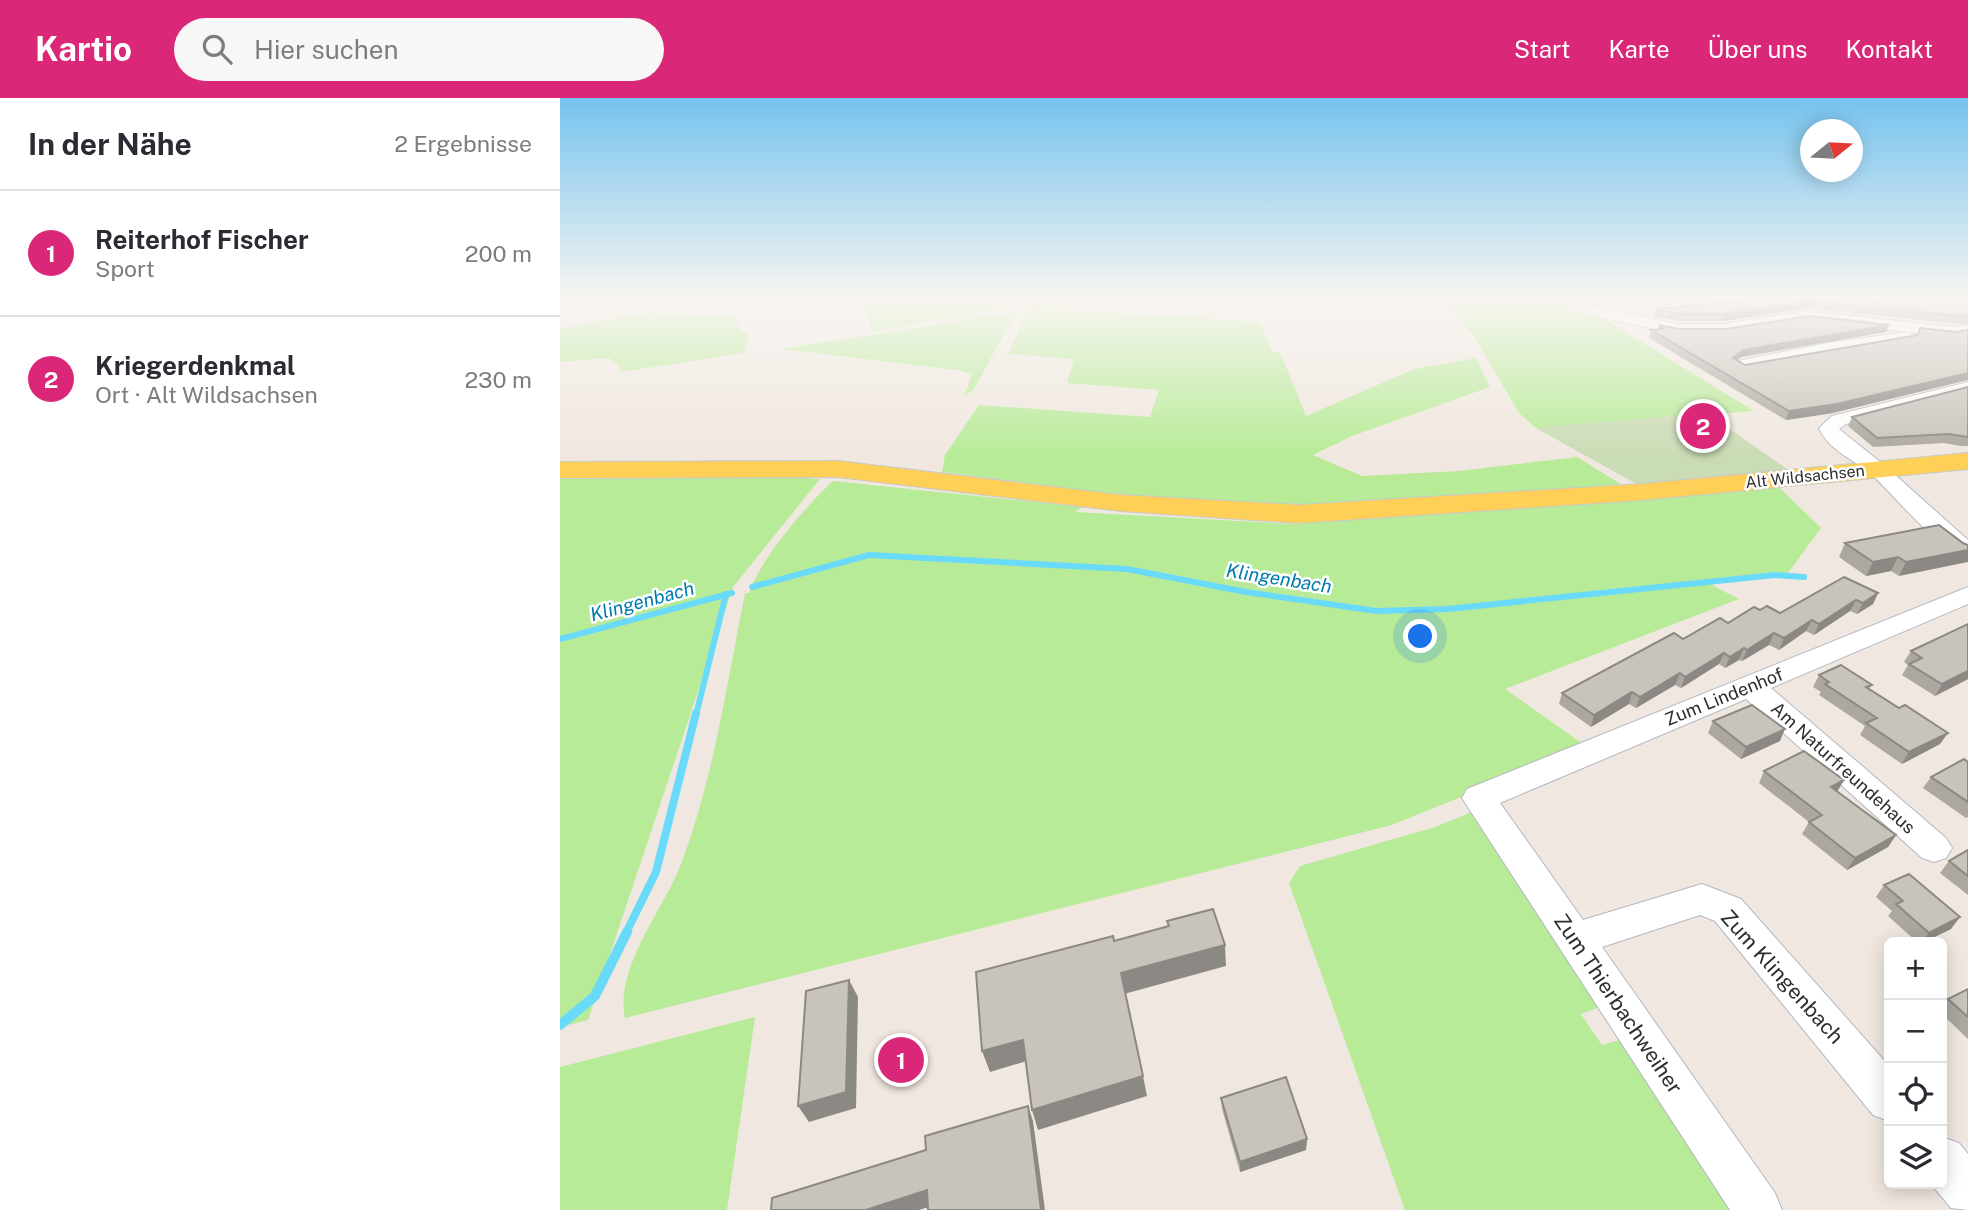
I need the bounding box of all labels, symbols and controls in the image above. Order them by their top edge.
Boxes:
search box [174,18,664,81]
text: Kartio [35,30,132,68]
icon: search [198,30,236,68]
text: Hier suchen [254,34,398,65]
text: Start [1514,35,1570,63]
text: Karte [1608,35,1670,63]
text: Über uns [1708,35,1807,63]
text: Kontakt [1845,35,1933,63]
north arrow [1800,119,1863,182]
text: In der Nähe [28,126,192,162]
text: 2 Ergebnisse [394,130,532,157]
text: Reiterhof Fischer [95,224,309,255]
text: 1 [46,240,56,267]
text: 200 m [465,240,532,267]
text: Sport [95,255,155,282]
text: Kriegerdenkmal [95,350,296,381]
text: 2 [44,366,58,393]
text: 230 m [464,366,532,393]
text: Ort · Alt Wildsachsen [95,381,318,408]
pin: 2 [1680,400,1726,452]
street label: Alt Wildsachsen [1745,461,1866,492]
water label: Klingenbach [1225,559,1333,597]
water label: Klingenbach [588,577,696,625]
your location [1403,619,1437,653]
street label: Zum Lindenhof [1662,663,1786,730]
street label: Am Naturfreundehaus [1767,697,1920,838]
street label: Zum Klingenbach [1716,905,1849,1049]
street label: Zum Thierbachweiher [1549,909,1688,1098]
map controls [1884,937,1947,1189]
button: + [1884,937,1947,1000]
button: − [1884,1000,1947,1063]
pin: 1 [878,1034,924,1086]
button: locate [1884,1063,1947,1126]
button: layers [1884,1126,1947,1189]

